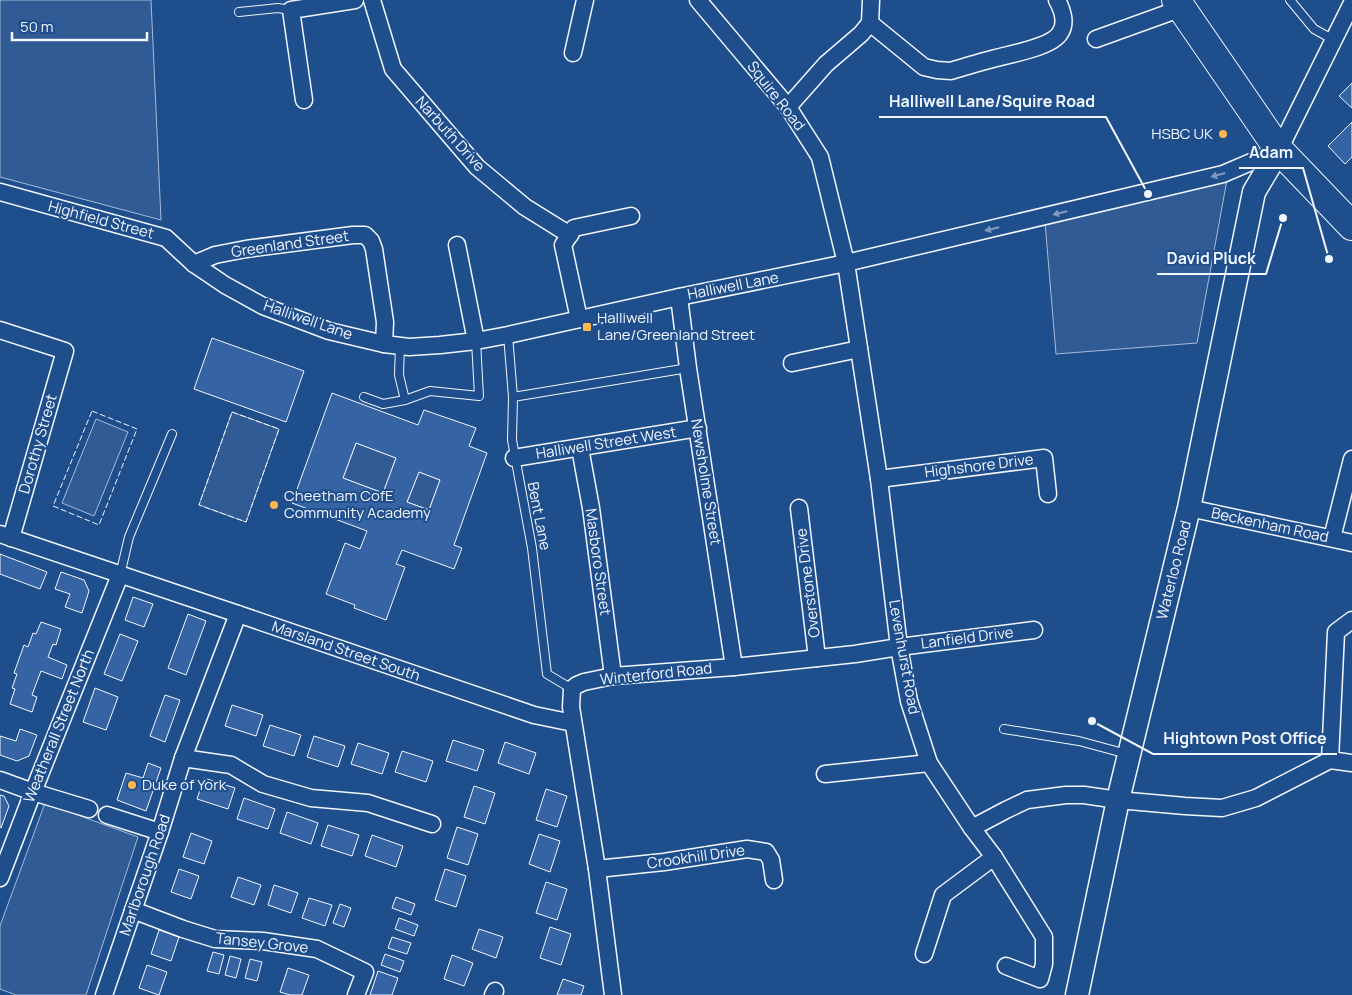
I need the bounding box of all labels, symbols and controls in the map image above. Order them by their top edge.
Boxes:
scale bar [12,10,148,42]
text: 50 m [20,16,54,37]
street label: Squire Road [743,56,810,135]
callout: Halliwell Lane/Squire Road [879,86,1106,117]
text: Halliwell Lane/Squire Road [889,90,1095,112]
street label: Narbuth Drive [411,91,490,176]
place label: HSBC UK [1151,123,1213,144]
marker: HSBC UK [1217,128,1229,140]
callout: Adam [1239,137,1303,168]
text: Adam [1249,141,1293,163]
one-way arrow [1210,171,1225,179]
street label: Highfield Street [46,195,156,244]
one-way arrow [1052,209,1068,217]
street label: Greenland Street [230,225,350,262]
one-way arrow [984,225,999,233]
callout: David Pluck [1157,243,1266,274]
text: David Pluck [1166,247,1256,269]
street label: Halliwell Lane [685,266,781,305]
street label: Halliwell Lane [261,295,356,345]
place label: Halliwell Lane/Greenland Street [597,307,755,345]
marker: Halliwell Lane/Greenland Street [581,321,593,333]
street label: Dorothy Street [13,391,62,496]
street label: Newsholme Street [686,417,727,547]
street label: Halliwell Street West [534,421,678,464]
street label: Highshore Drive [923,448,1035,483]
street label: Bent Lane [523,480,556,552]
place label: Cheetham CofE Community Academy [284,485,431,523]
marker: Cheetham CofE Community Academy [268,499,280,511]
street label: Beckenham Road [1209,502,1331,547]
street label: Masboro Street [581,507,616,617]
street label: Waterloo Road [1151,518,1196,622]
street label: Overstone Drive [790,527,825,639]
street label: Levenhurst Road [884,598,925,716]
street label: Marsland Street South [269,615,423,686]
street label: Lanfield Drive [919,621,1015,654]
street label: Weatherall Street North [18,646,99,806]
street label: Winterford Road [599,657,713,690]
callout: Hightown Post Office [1153,723,1337,754]
text: Hightown Post Office [1163,727,1327,749]
place label: Duke of York [142,774,227,795]
marker: Duke of York [126,779,138,791]
street label: Marlborough Road [114,811,175,938]
street label: Crookhill Drive [646,839,746,874]
street label: Tansey Grove [215,927,310,958]

